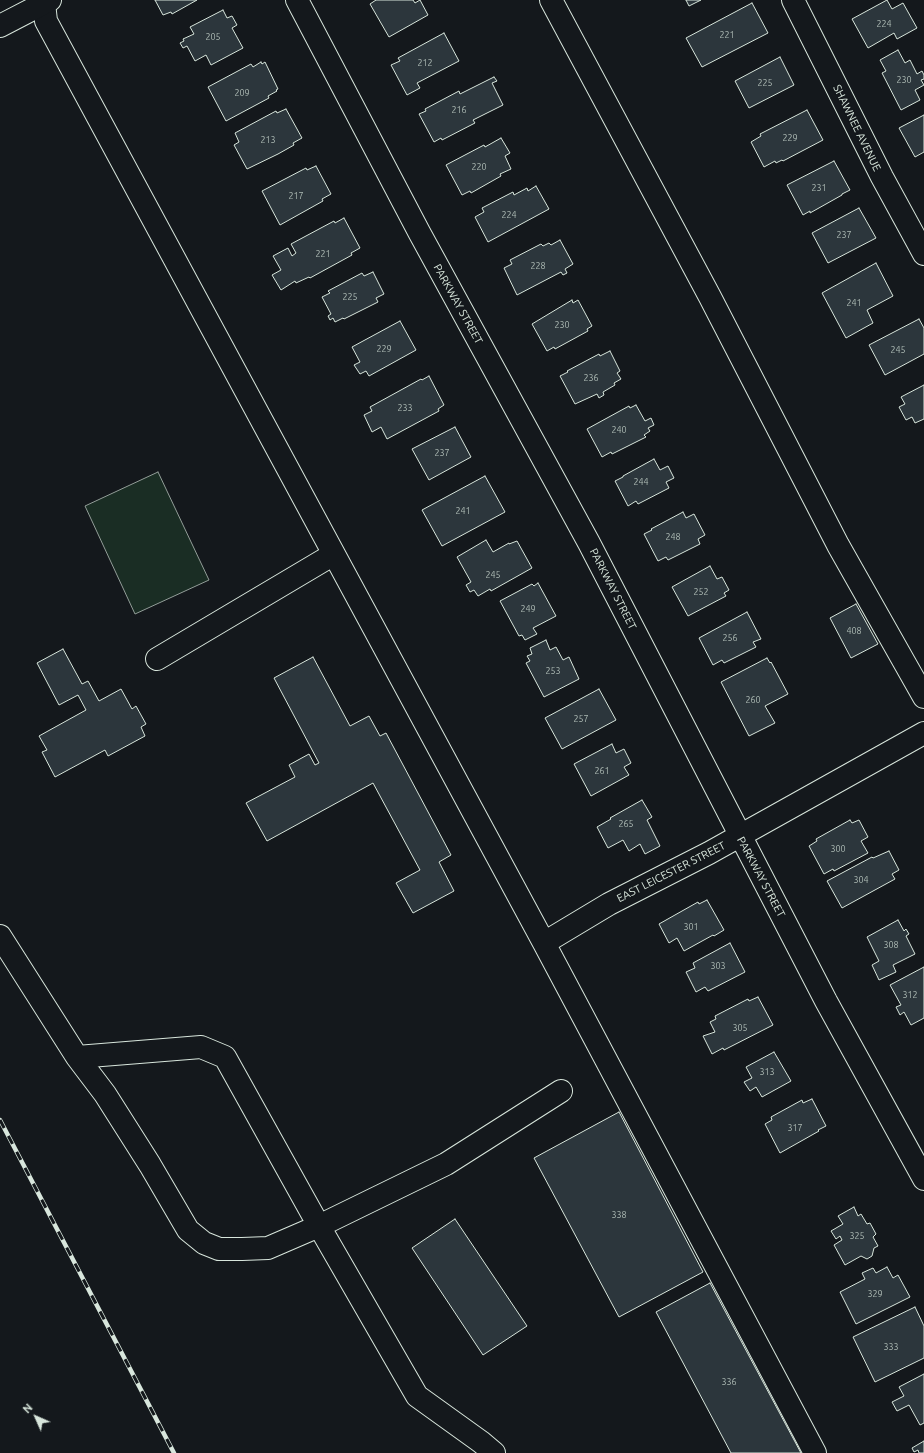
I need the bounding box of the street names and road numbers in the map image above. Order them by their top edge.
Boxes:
street label: SHAWNEE AVENUE [830,83,884,173]
street label: PARKWAY STREET [431,262,485,346]
street label: PARKWAY STREET [587,546,639,632]
street label: PARKWAY STREET [734,834,788,920]
street label: EAST LEICESTER STREET [614,839,728,905]

